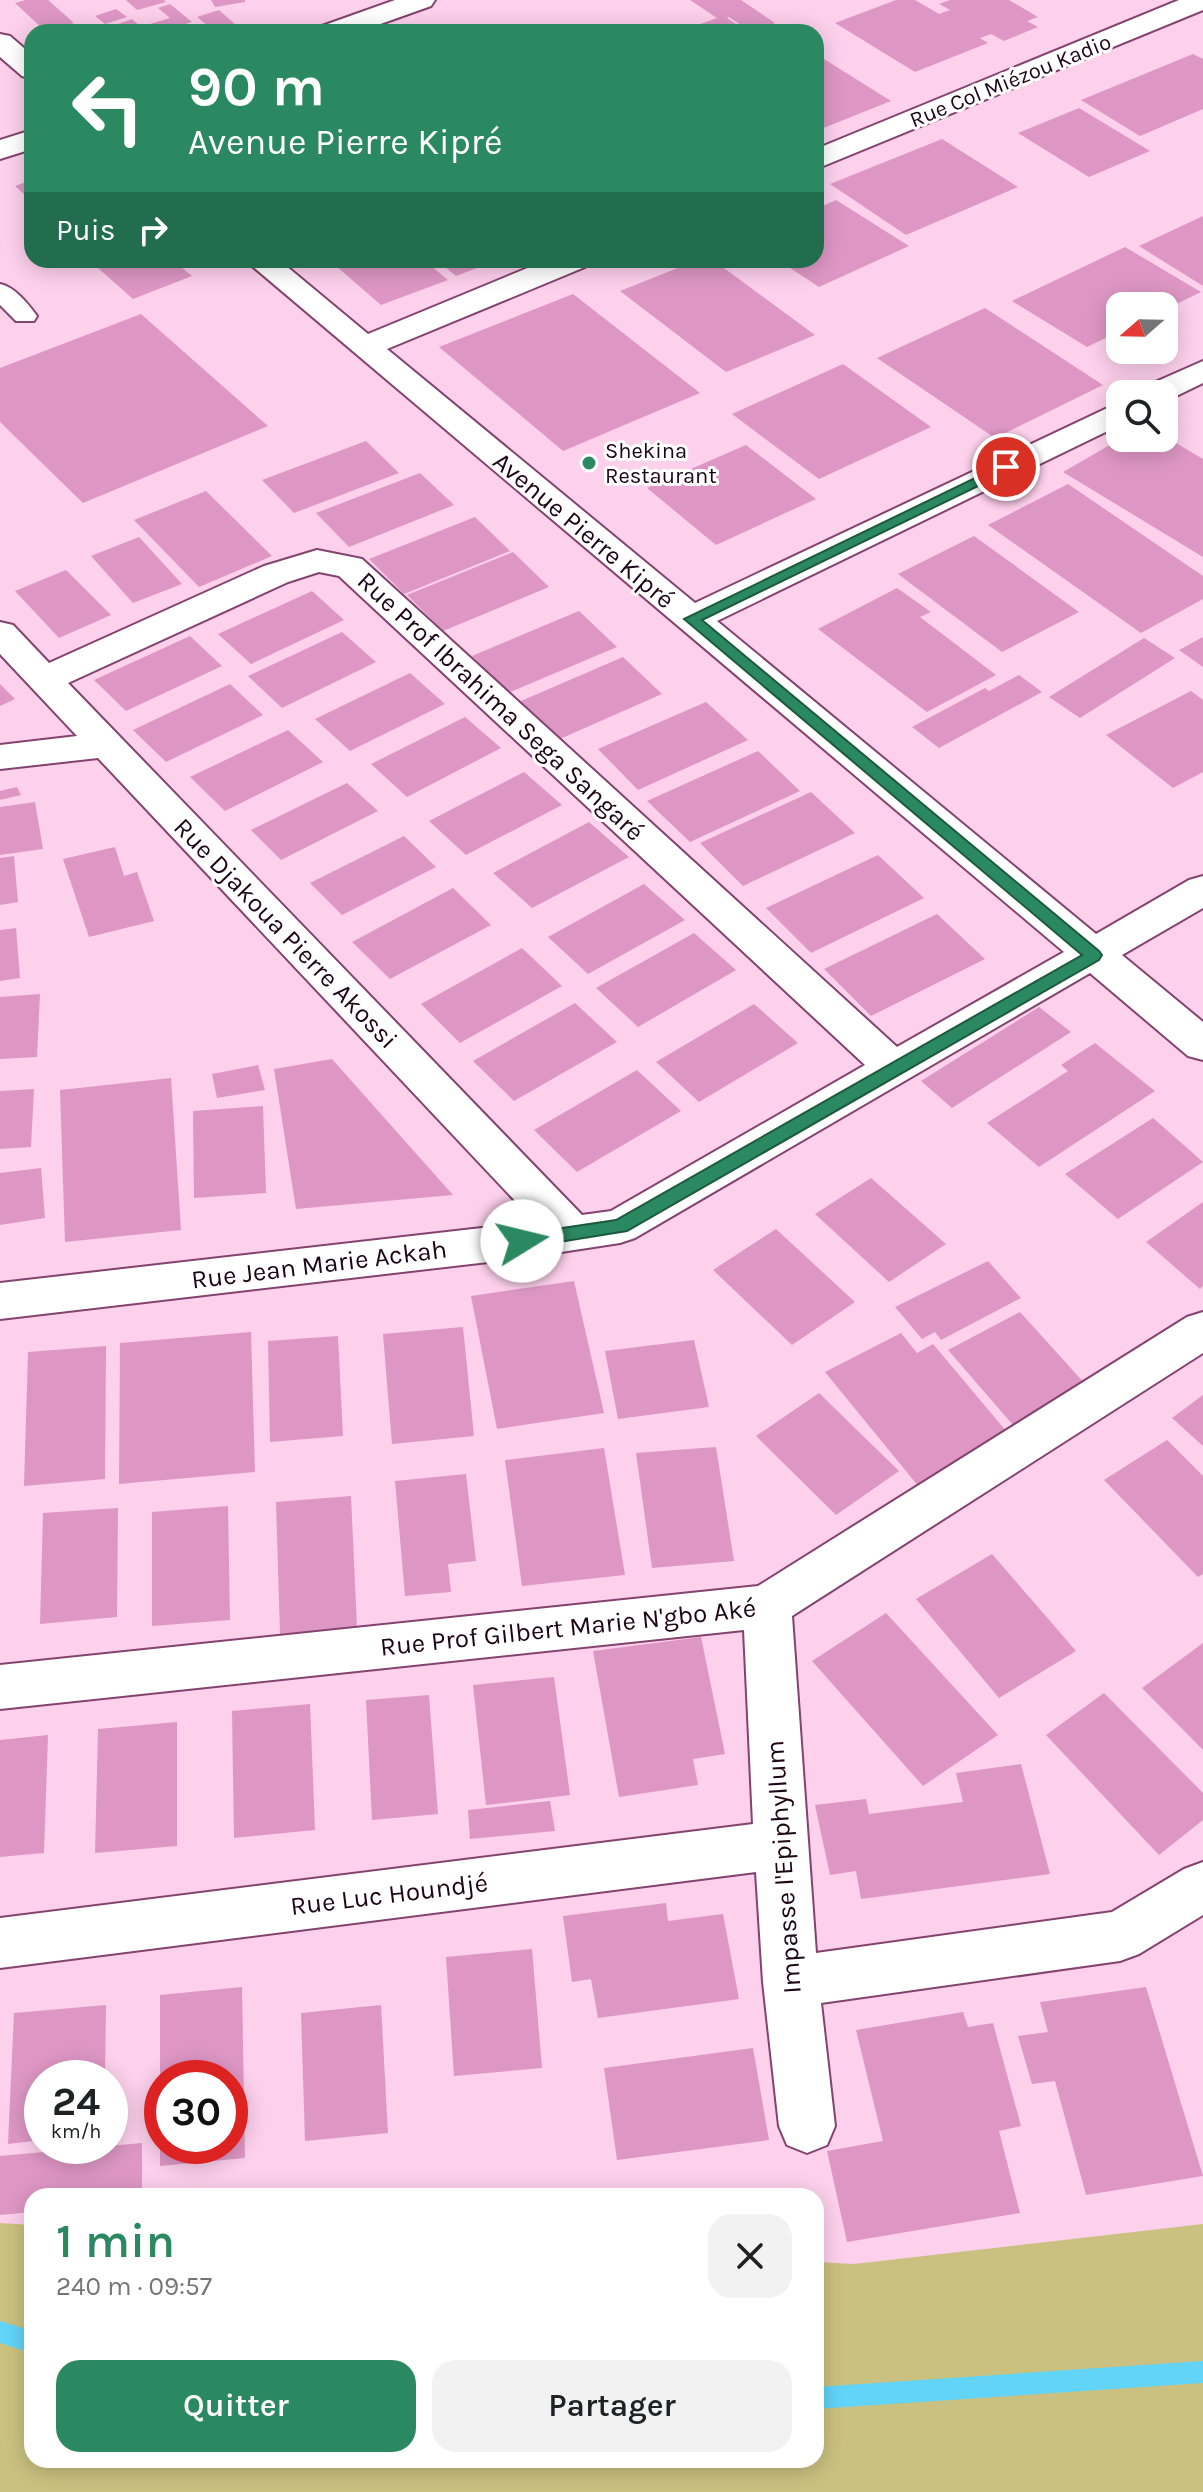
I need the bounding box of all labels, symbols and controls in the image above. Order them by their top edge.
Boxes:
street label: Rue Col Miézou Kadio [906,29,1115,133]
text: 90 m [188,54,325,119]
icon: left [56,56,160,160]
text: Avenue Pierre Kipré [188,121,502,163]
icon: right [131,208,175,252]
text: Puis [56,212,115,248]
north arrow [1106,292,1178,364]
map controls [1106,292,1178,452]
button: search [1106,380,1178,452]
pin [972,433,1040,501]
place label: Shekina Restaurant [605,438,717,489]
icon: arrive [984,445,1028,489]
street label: Avenue Pierre Kipré [487,446,681,615]
marker: Shekina Restaurant [580,454,598,472]
street label: Rue Prof Ibrahima Sega Sangaré [351,565,650,847]
street label: Rue Djakoua Pierre Akossi [167,812,404,1055]
position arrow [480,1199,564,1283]
street label: Rue Jean Marie Ackah [190,1233,449,1296]
street label: Rue Prof Gilbert Marie N'gbo Aké [379,1592,758,1663]
street label: Impasse l'Epiphyllum [759,1739,808,1995]
street label: Rue Luc Houndjé [289,1867,490,1922]
speed limit sign: 30 [144,2060,248,2164]
text: 24 [52,2078,100,2125]
text: km/h [51,2120,101,2143]
text: 1 min [56,2213,175,2269]
button: close [708,2214,792,2298]
text: 240 m · 09:57 [56,2271,212,2302]
button: Quitter [56,2360,416,2452]
button: Partager [432,2360,792,2452]

